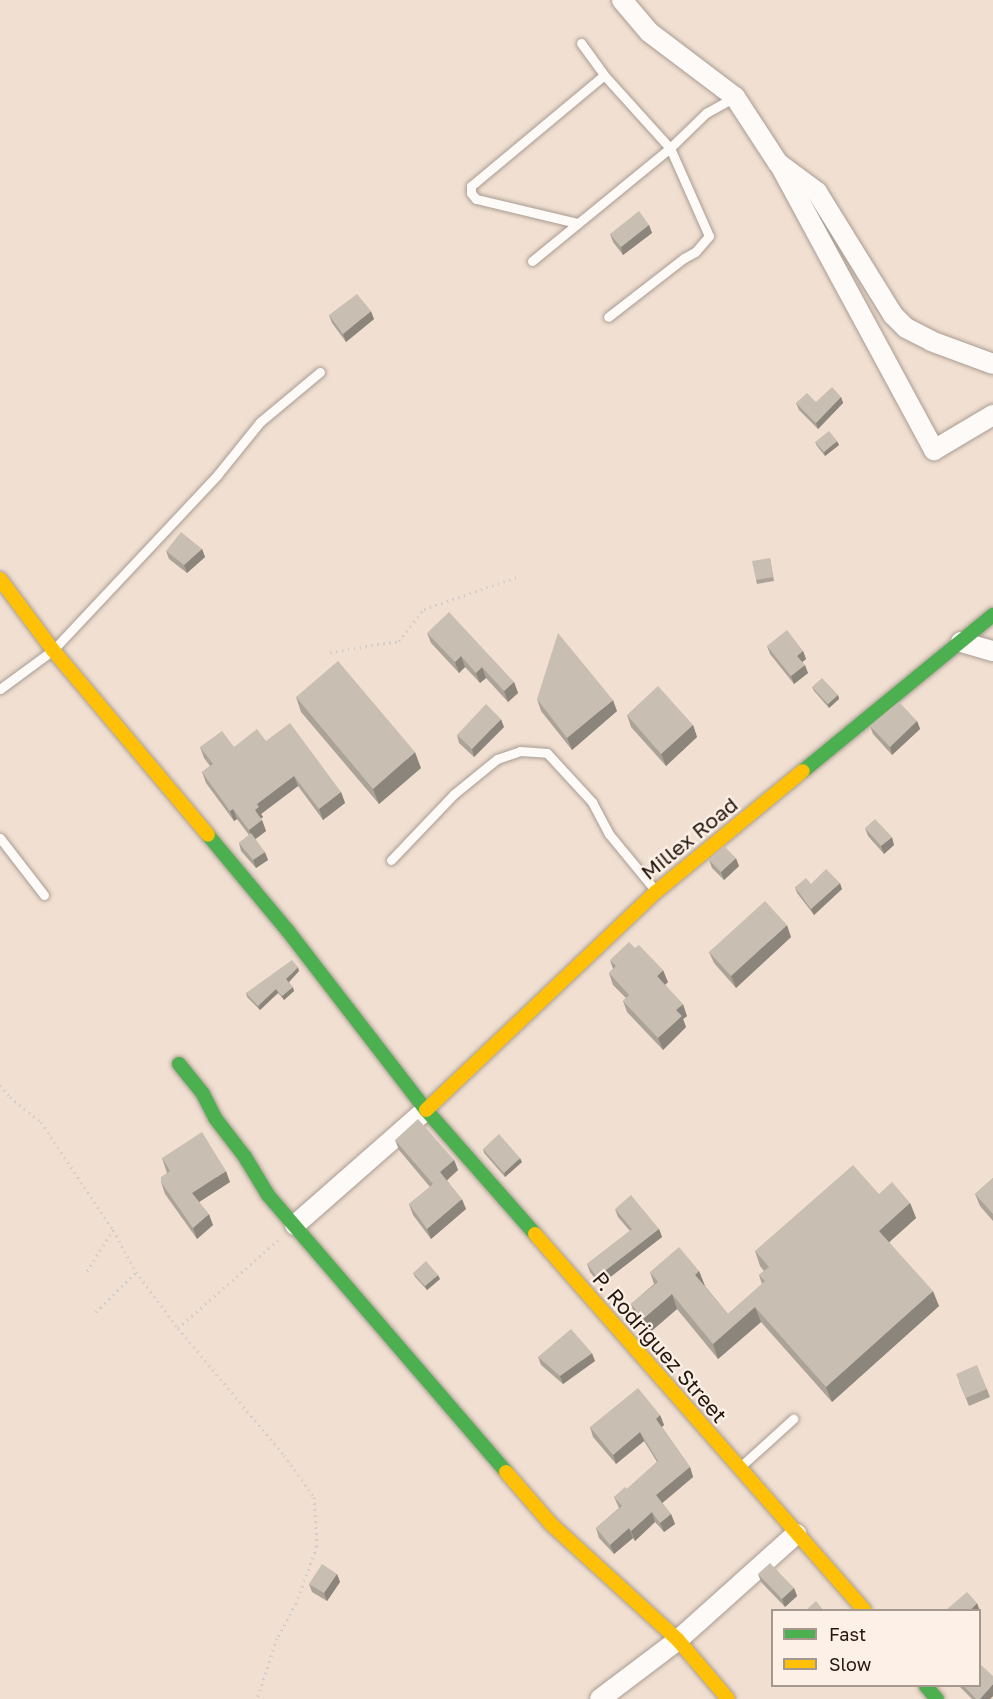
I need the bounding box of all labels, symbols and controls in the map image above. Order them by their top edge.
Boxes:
street label: Millex Road [636,791,742,885]
street label: P. Rodriguez Street [588,1266,732,1428]
legend [771,1609,981,1687]
text: Fast [829,1623,866,1645]
text: Slow [829,1653,871,1675]

